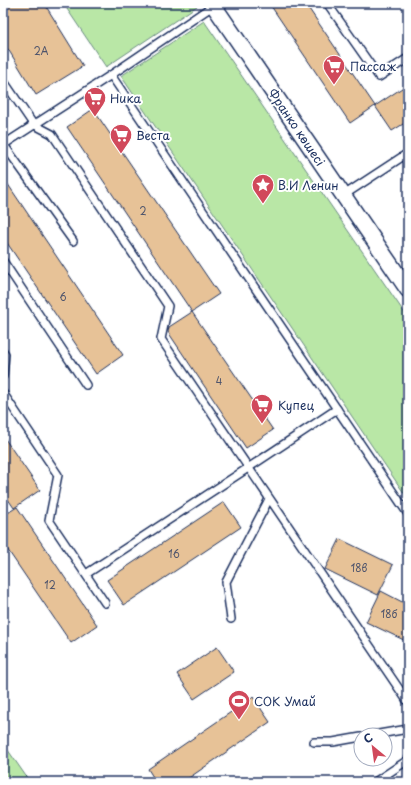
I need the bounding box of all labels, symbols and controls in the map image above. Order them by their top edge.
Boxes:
house number: 2А [34,43,49,58]
supermarket icon: Пассаж [321,53,347,86]
place label: Пассаж [350,57,397,75]
supermarket icon: Ника [82,85,108,118]
street label: Франко көшесі [264,85,330,169]
place label: Ника [110,89,141,107]
supermarket icon: Веста [108,122,134,155]
place label: Веста [136,126,170,144]
place icon: В.И Ленин [250,172,276,205]
place label: В.И Ленин [278,176,339,194]
house number: 2 [139,203,147,218]
house number: 6 [59,289,67,304]
house number: 4 [216,373,223,388]
supermarket icon: Купец [249,392,275,425]
place label: Купец [278,396,314,414]
house number: 16 [168,546,180,561]
house number: 18в [351,560,367,575]
house number: 12 [44,577,56,592]
house number: 18б [381,606,397,621]
sports icon: СОК Умай [226,688,252,721]
place label: СОК Умай [254,692,316,710]
north arrow [353,727,393,767]
text: С [360,728,376,747]

